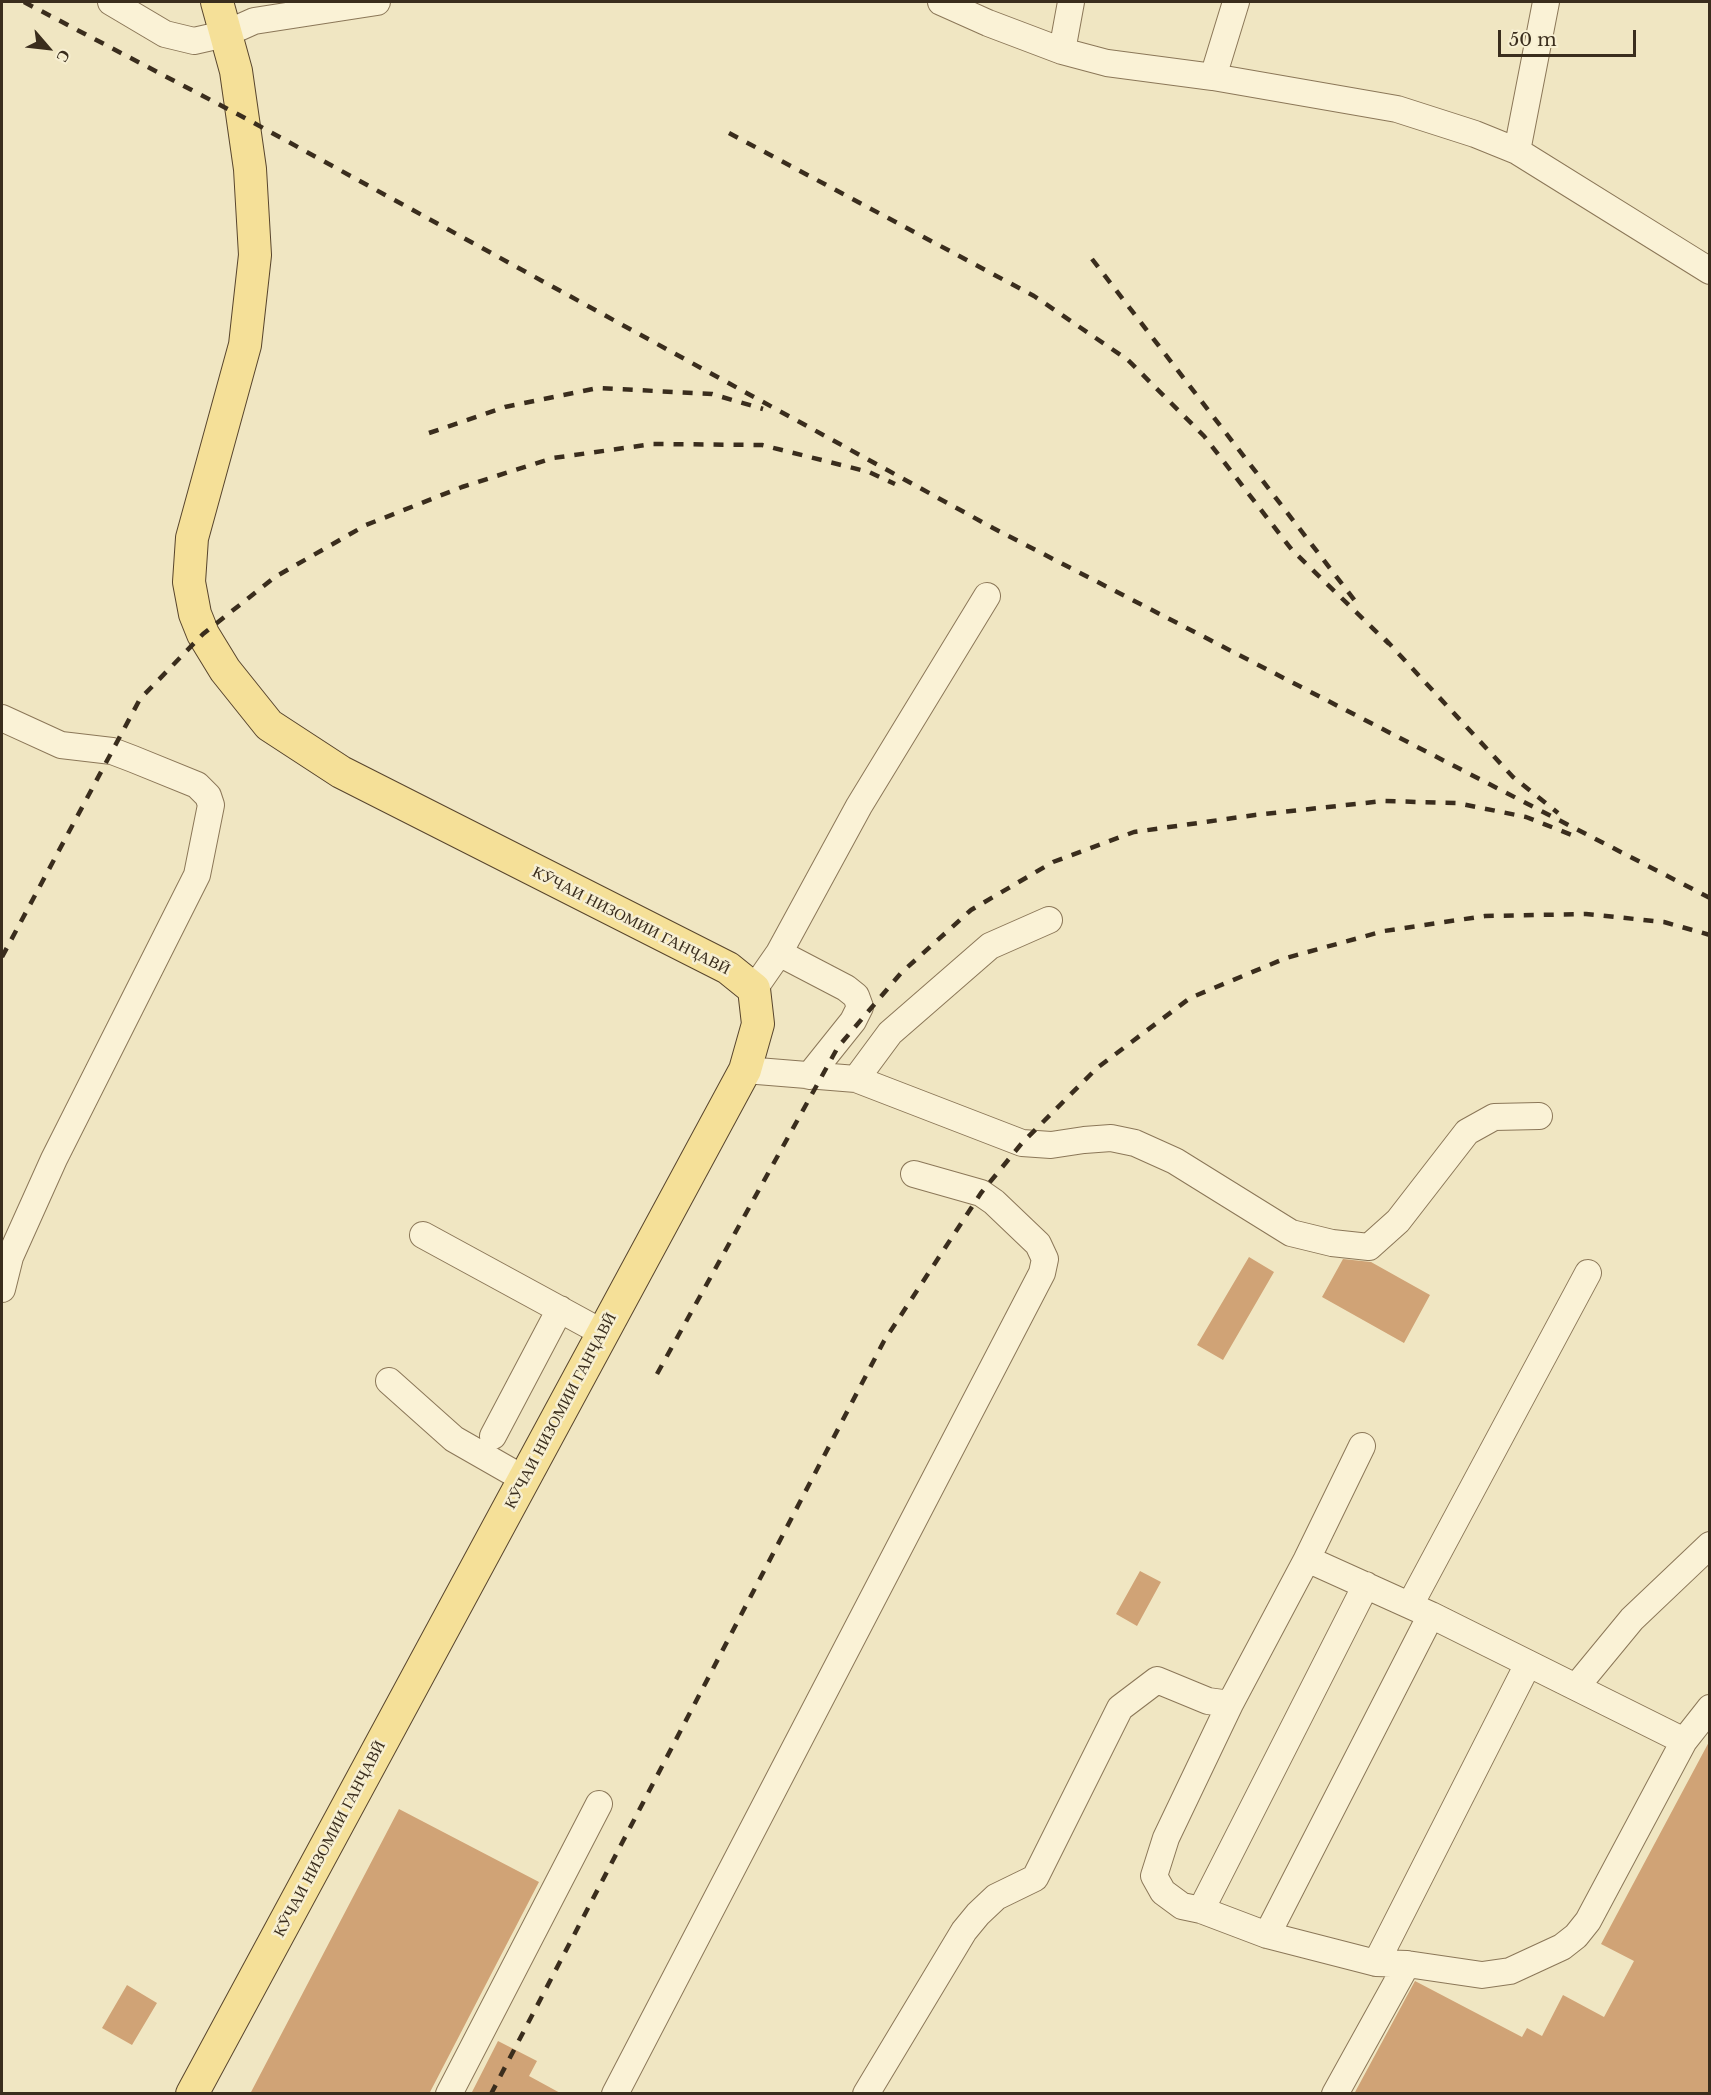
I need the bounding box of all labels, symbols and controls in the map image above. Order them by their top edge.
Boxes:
north arrow [18,18,78,78]
scale bar [1501,18,1639,56]
text: 50 m [1509,29,1557,51]
text: С [52,47,75,66]
street label: КӮЧАИ НИЗОМИИ ГАНҶАВӢ [529,863,733,979]
street label: КӮЧАИ НИЗОМИИ ГАНҶАВӢ [501,1310,621,1512]
street label: КӮЧАИ НИЗОМИИ ГАНҶАВӢ [270,1738,390,1940]

